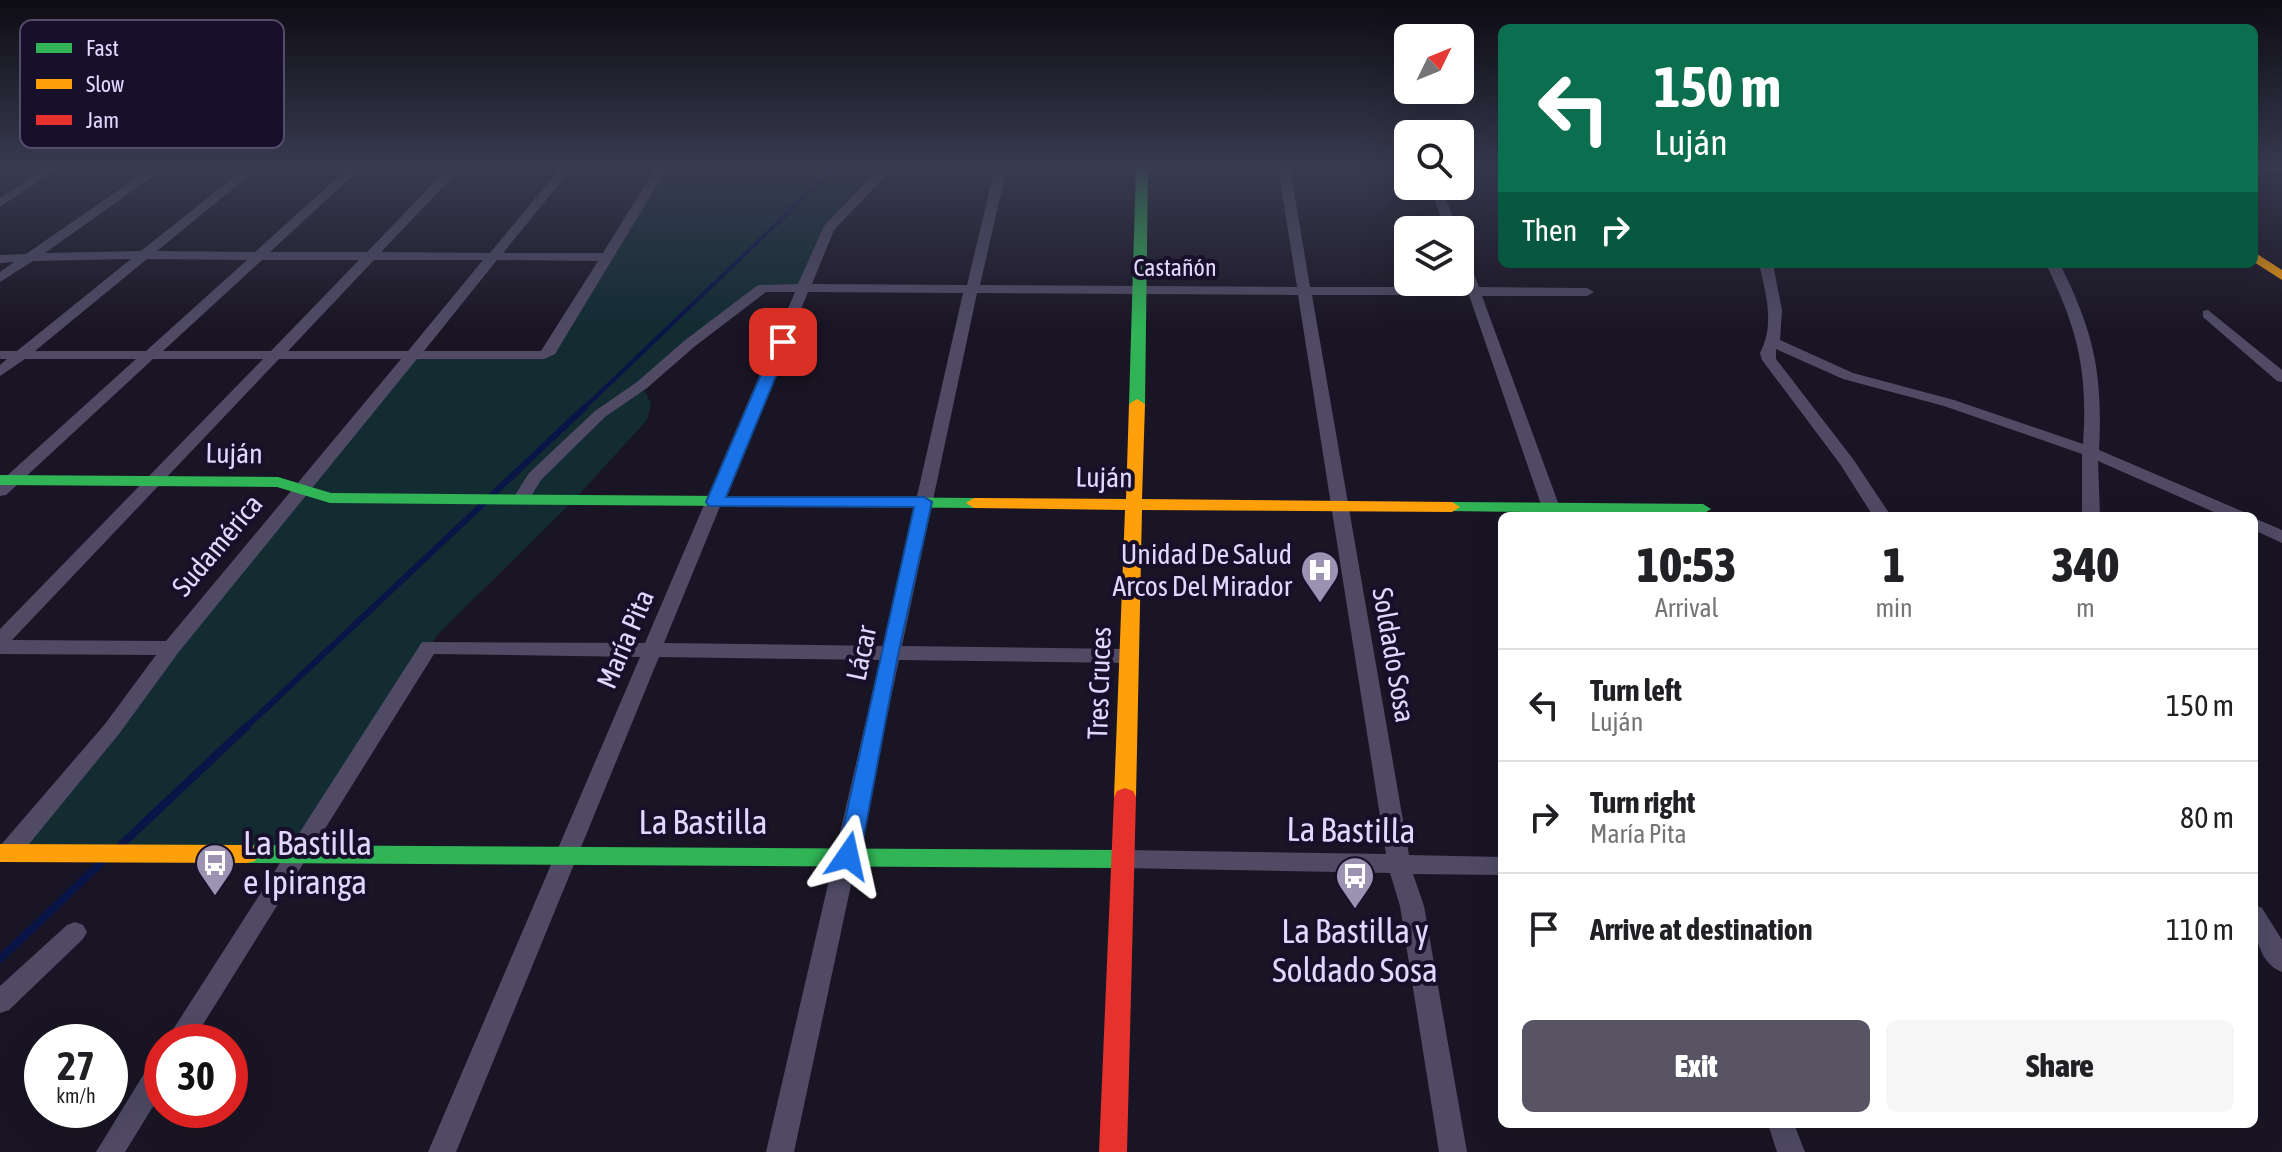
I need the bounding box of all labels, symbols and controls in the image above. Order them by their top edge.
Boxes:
legend [20,20,284,148]
north arrow [1394,24,1474,104]
map controls [1394,24,1474,296]
text: Fast [86,35,119,61]
text: 150 m [1654,55,1781,119]
icon: left [1522,56,1626,160]
text: Slow [86,71,124,97]
text: Jam [86,107,119,133]
button: search [1394,120,1474,200]
text: Luján [1654,121,1728,163]
icon: right [1593,208,1637,252]
text: Then [1522,213,1577,247]
button: layers [1394,216,1474,296]
street label: Castañón [1133,254,1217,281]
pin [749,308,817,376]
icon: arrive [761,320,805,364]
street label: Luján [205,437,263,469]
street label: Luján [1075,461,1133,493]
street label: Sudamérica [165,488,269,602]
text: 10:53 [1637,537,1737,592]
text: 1 [1883,537,1905,592]
text: 340 [2052,537,2119,592]
place label: Unidad De Salud Arcos Del Mirador [1113,538,1293,602]
hospital icon: Unidad De Salud Arcos Del Mirador [1299,549,1341,604]
street label: María Pita [590,585,660,693]
street label: Soldado Sosa [1366,585,1422,725]
text: Arrival [1655,593,1718,623]
text: min [1875,593,1913,623]
text: m [2076,593,2095,623]
street label: Lácar [840,622,883,683]
street label: Tres Cruces [1081,626,1117,740]
text: Turn left [1590,673,1682,707]
icon: left [1522,683,1566,727]
text: 150 m [2166,688,2234,722]
text: Luján [1590,707,1643,737]
text: Turn right [1590,785,1696,819]
icon: right [1522,795,1566,839]
text: 80 m [2180,800,2234,834]
street label: La Bastilla [639,802,768,841]
street label: La Bastilla [1286,809,1416,850]
position arrow [806,814,890,898]
text: María Pita [1590,819,1687,849]
place label: La Bastilla e Ipiranga [243,823,372,901]
bus stop icon: La Bastilla e Ipiranga [194,842,236,897]
bus stop icon: La Bastilla y Soldado Sosa [1334,855,1376,910]
icon: arrive [1522,907,1566,951]
place label: La Bastilla y Soldado Sosa [1272,911,1438,989]
text: Arrive at destination [1590,912,1812,946]
text: 110 m [2166,912,2234,946]
button: Exit [1522,1020,1870,1112]
button: Share [1886,1020,2234,1112]
speed limit sign: 30 [144,1024,248,1128]
text: 27 [57,1043,95,1088]
text: km/h [56,1084,96,1107]

